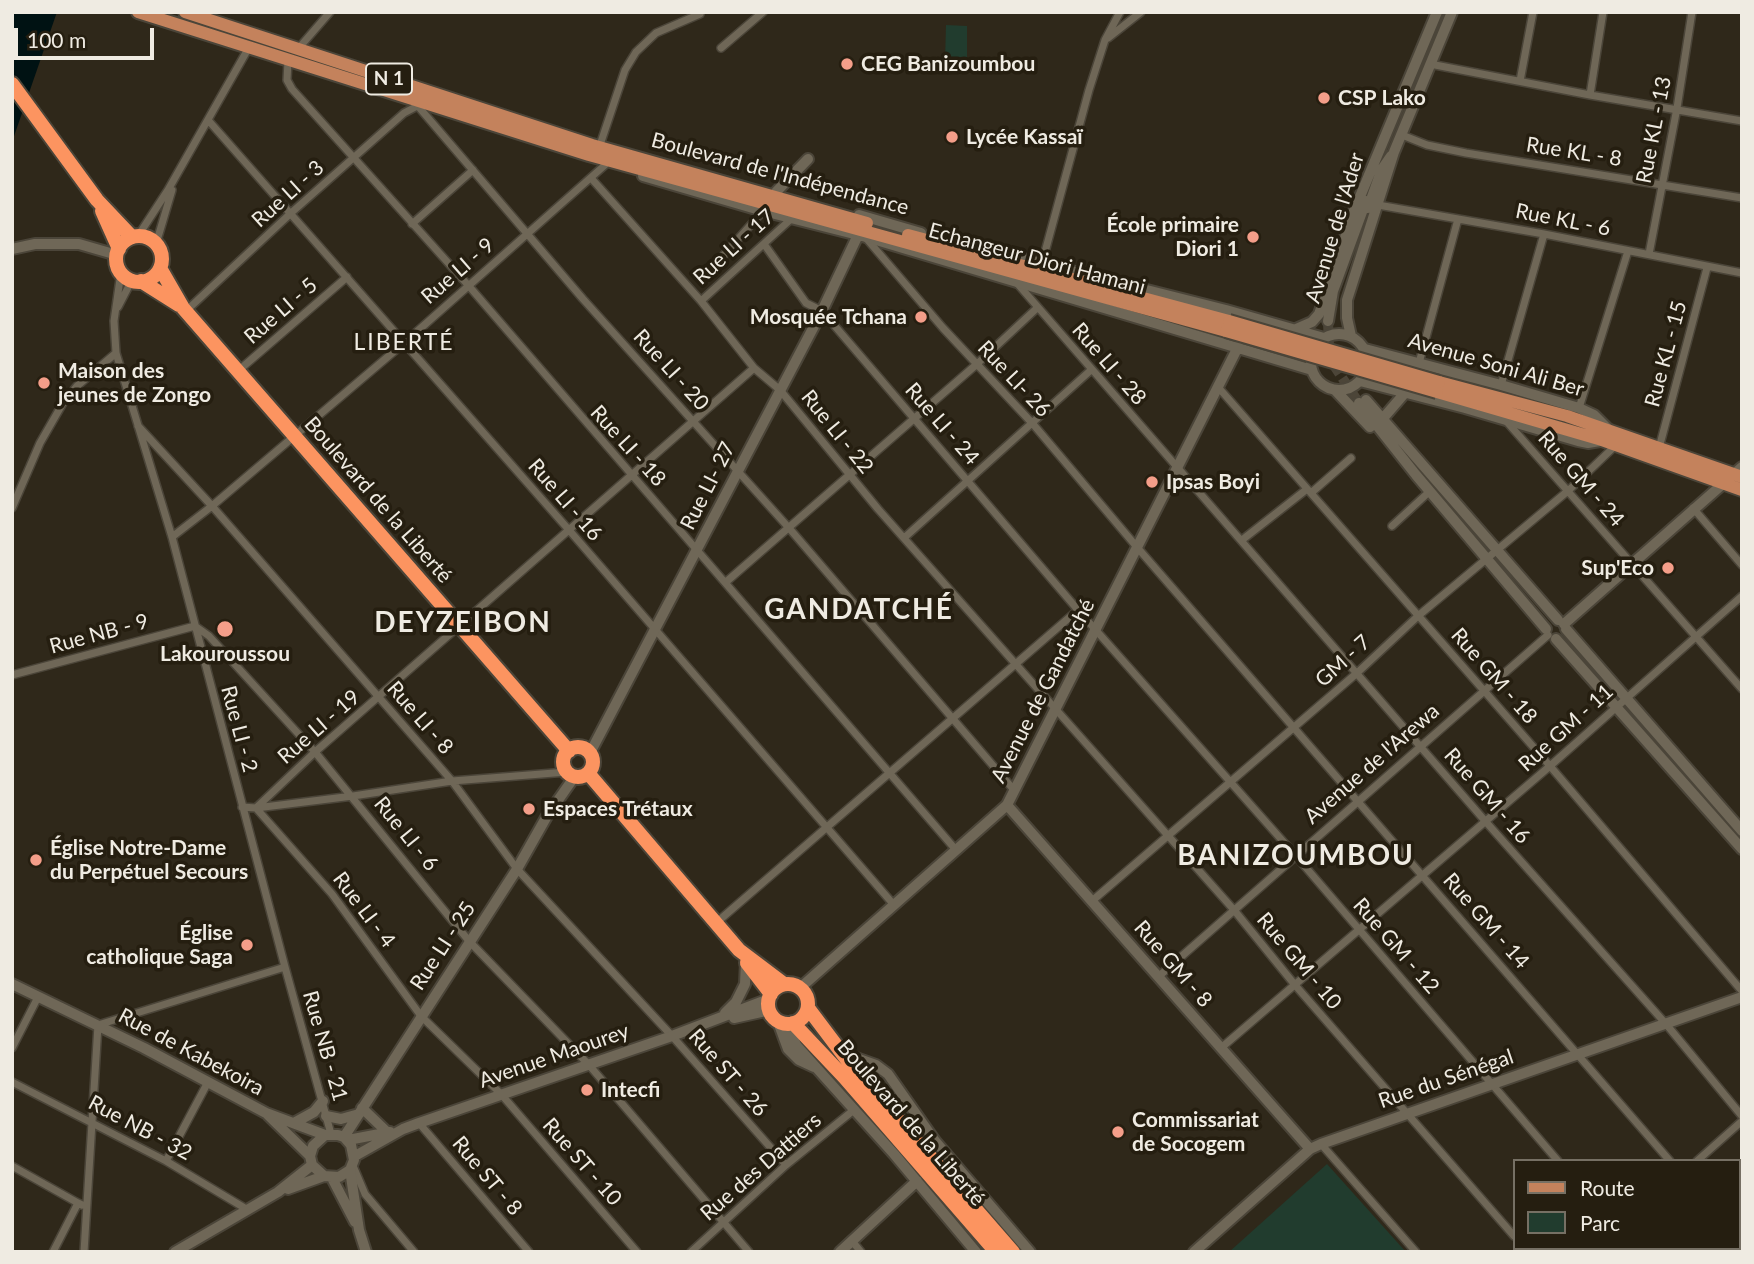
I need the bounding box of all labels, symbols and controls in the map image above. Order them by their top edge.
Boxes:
scale bar [18,14,158,58]
text: 100 m [27,27,86,52]
place label: CEG Banizoumbou [861,51,1035,77]
marker: CEG Banizoumbou [839,56,855,72]
road number: N 1 [366,64,412,94]
street label: Rue KL - 13 [1631,74,1677,186]
place label: CSP Lako [1338,85,1426,111]
marker: CSP Lako [1316,90,1332,106]
place label: Lycée Kassaï [966,124,1083,150]
street label: Boulevard de l'Indépendance [649,127,911,221]
marker: Lycée Kassaï [944,129,960,145]
street label: Rue KL - 8 [1524,132,1624,172]
street label: Avenue de l'Ader [1300,150,1370,306]
street label: Rue LI - 3 [247,155,329,233]
street label: Rue KL - 6 [1513,198,1613,242]
street label: Rue LI - 17 [688,204,780,290]
place label: École primaire Diori 1 [1106,212,1239,262]
street label: Echangeur Diori Hamani [926,218,1148,300]
marker: École primaire Diori 1 [1245,229,1261,245]
street label: Rue LI - 9 [416,233,500,309]
street label: Rue LI - 5 [239,273,323,349]
street label: Rue KL - 15 [1640,298,1692,410]
place label: Mosquée Tchana [750,304,907,330]
marker: Mosquée Tchana [913,309,929,325]
street label: Rue LI - 28 [1067,318,1151,410]
street label: Rue LI - 20 [628,324,714,416]
street label: Avenue Soni Ali Ber [1405,328,1587,402]
district label: LIBERTÉ [354,329,454,357]
street label: Rue LI- 26 [972,336,1056,422]
place label: Maison des jeunes de Zongo [58,358,211,408]
marker: Maison des jeunes de Zongo [36,375,52,391]
street label: Rue LI - 24 [900,378,984,470]
street label: Rue LI - 22 [796,385,878,479]
street label: Rue LI - 18 [585,400,671,492]
street label: Boulevard de la Liberté [299,412,457,588]
street label: Rue GM - 24 [1533,426,1629,532]
street label: Rue LI- 27 [675,438,741,534]
street label: Rue LI - 16 [523,454,607,546]
place label: Ipsas Boyi [1166,469,1260,495]
marker: Ipsas Boyi [1144,474,1160,490]
place label: Sup'Eco [1581,555,1654,581]
marker: Sup'Eco [1660,560,1676,576]
district label: GANDATCHÉ [765,593,953,627]
street label: Avenue de Gandatché [986,595,1100,787]
district label: DEYZEIBON [375,606,551,640]
street label: Rue NB - 9 [47,609,151,659]
marker: Lakouroussou [215,619,235,639]
street label: Rue GM - 18 [1446,623,1542,729]
street label: GM - 7 [1310,630,1376,692]
place label: Lakouroussou [160,641,290,667]
street label: Rue LI - 8 [382,676,458,760]
street label: Rue GM - 11 [1513,679,1619,777]
street label: Rue LI - 2 [215,683,263,775]
street label: Rue LI - 19 [273,685,365,769]
street label: Avenue de l'Arewa [1299,699,1445,829]
street label: Rue GM - 16 [1439,743,1535,849]
street label: Rue LI - 6 [368,792,444,876]
place label: Espaces Trétaux [543,796,693,822]
marker: Espaces Trétaux [521,801,537,817]
place label: Église Notre-Dame du Perpétuel Secours [50,835,248,885]
district label: BANIZOUMBOU [1179,839,1413,873]
marker: Église Notre-Dame du Perpétuel Secours [28,852,44,868]
street label: Rue LI - 4 [327,867,401,953]
street label: Rue GM - 14 [1438,868,1534,974]
street label: Rue GM - 12 [1348,893,1444,999]
street label: Rue LI - 25 [405,897,481,995]
street label: Rue GM - 10 [1251,907,1347,1015]
street label: Rue GM - 8 [1129,916,1217,1012]
place label: Église catholique Saga [86,920,233,970]
marker: Église catholique Saga [239,937,255,953]
street label: Rue NB - 21 [297,988,353,1104]
street label: Rue de Kabekoira [114,1003,268,1101]
street label: Avenue Maourey [476,1019,632,1093]
street label: Rue ST - 26 [683,1024,773,1122]
street label: Boulevard de la Liberté [832,1035,990,1211]
street label: Rue du Sénégal [1375,1044,1517,1114]
place label: Intecfi [601,1077,660,1103]
marker: Intecfi [579,1082,595,1098]
street label: Rue NB - 32 [84,1090,196,1166]
place label: Commissariat de Socogem [1132,1107,1259,1157]
street label: Rue des Dattiers [696,1108,826,1226]
street label: Rue ST - 10 [537,1113,627,1211]
marker: Commissariat de Socogem [1110,1124,1126,1140]
street label: Rue ST - 8 [447,1131,527,1221]
legend [1512,1159,1740,1250]
text: Route [1580,1175,1635,1200]
text: Parc [1580,1210,1620,1235]

